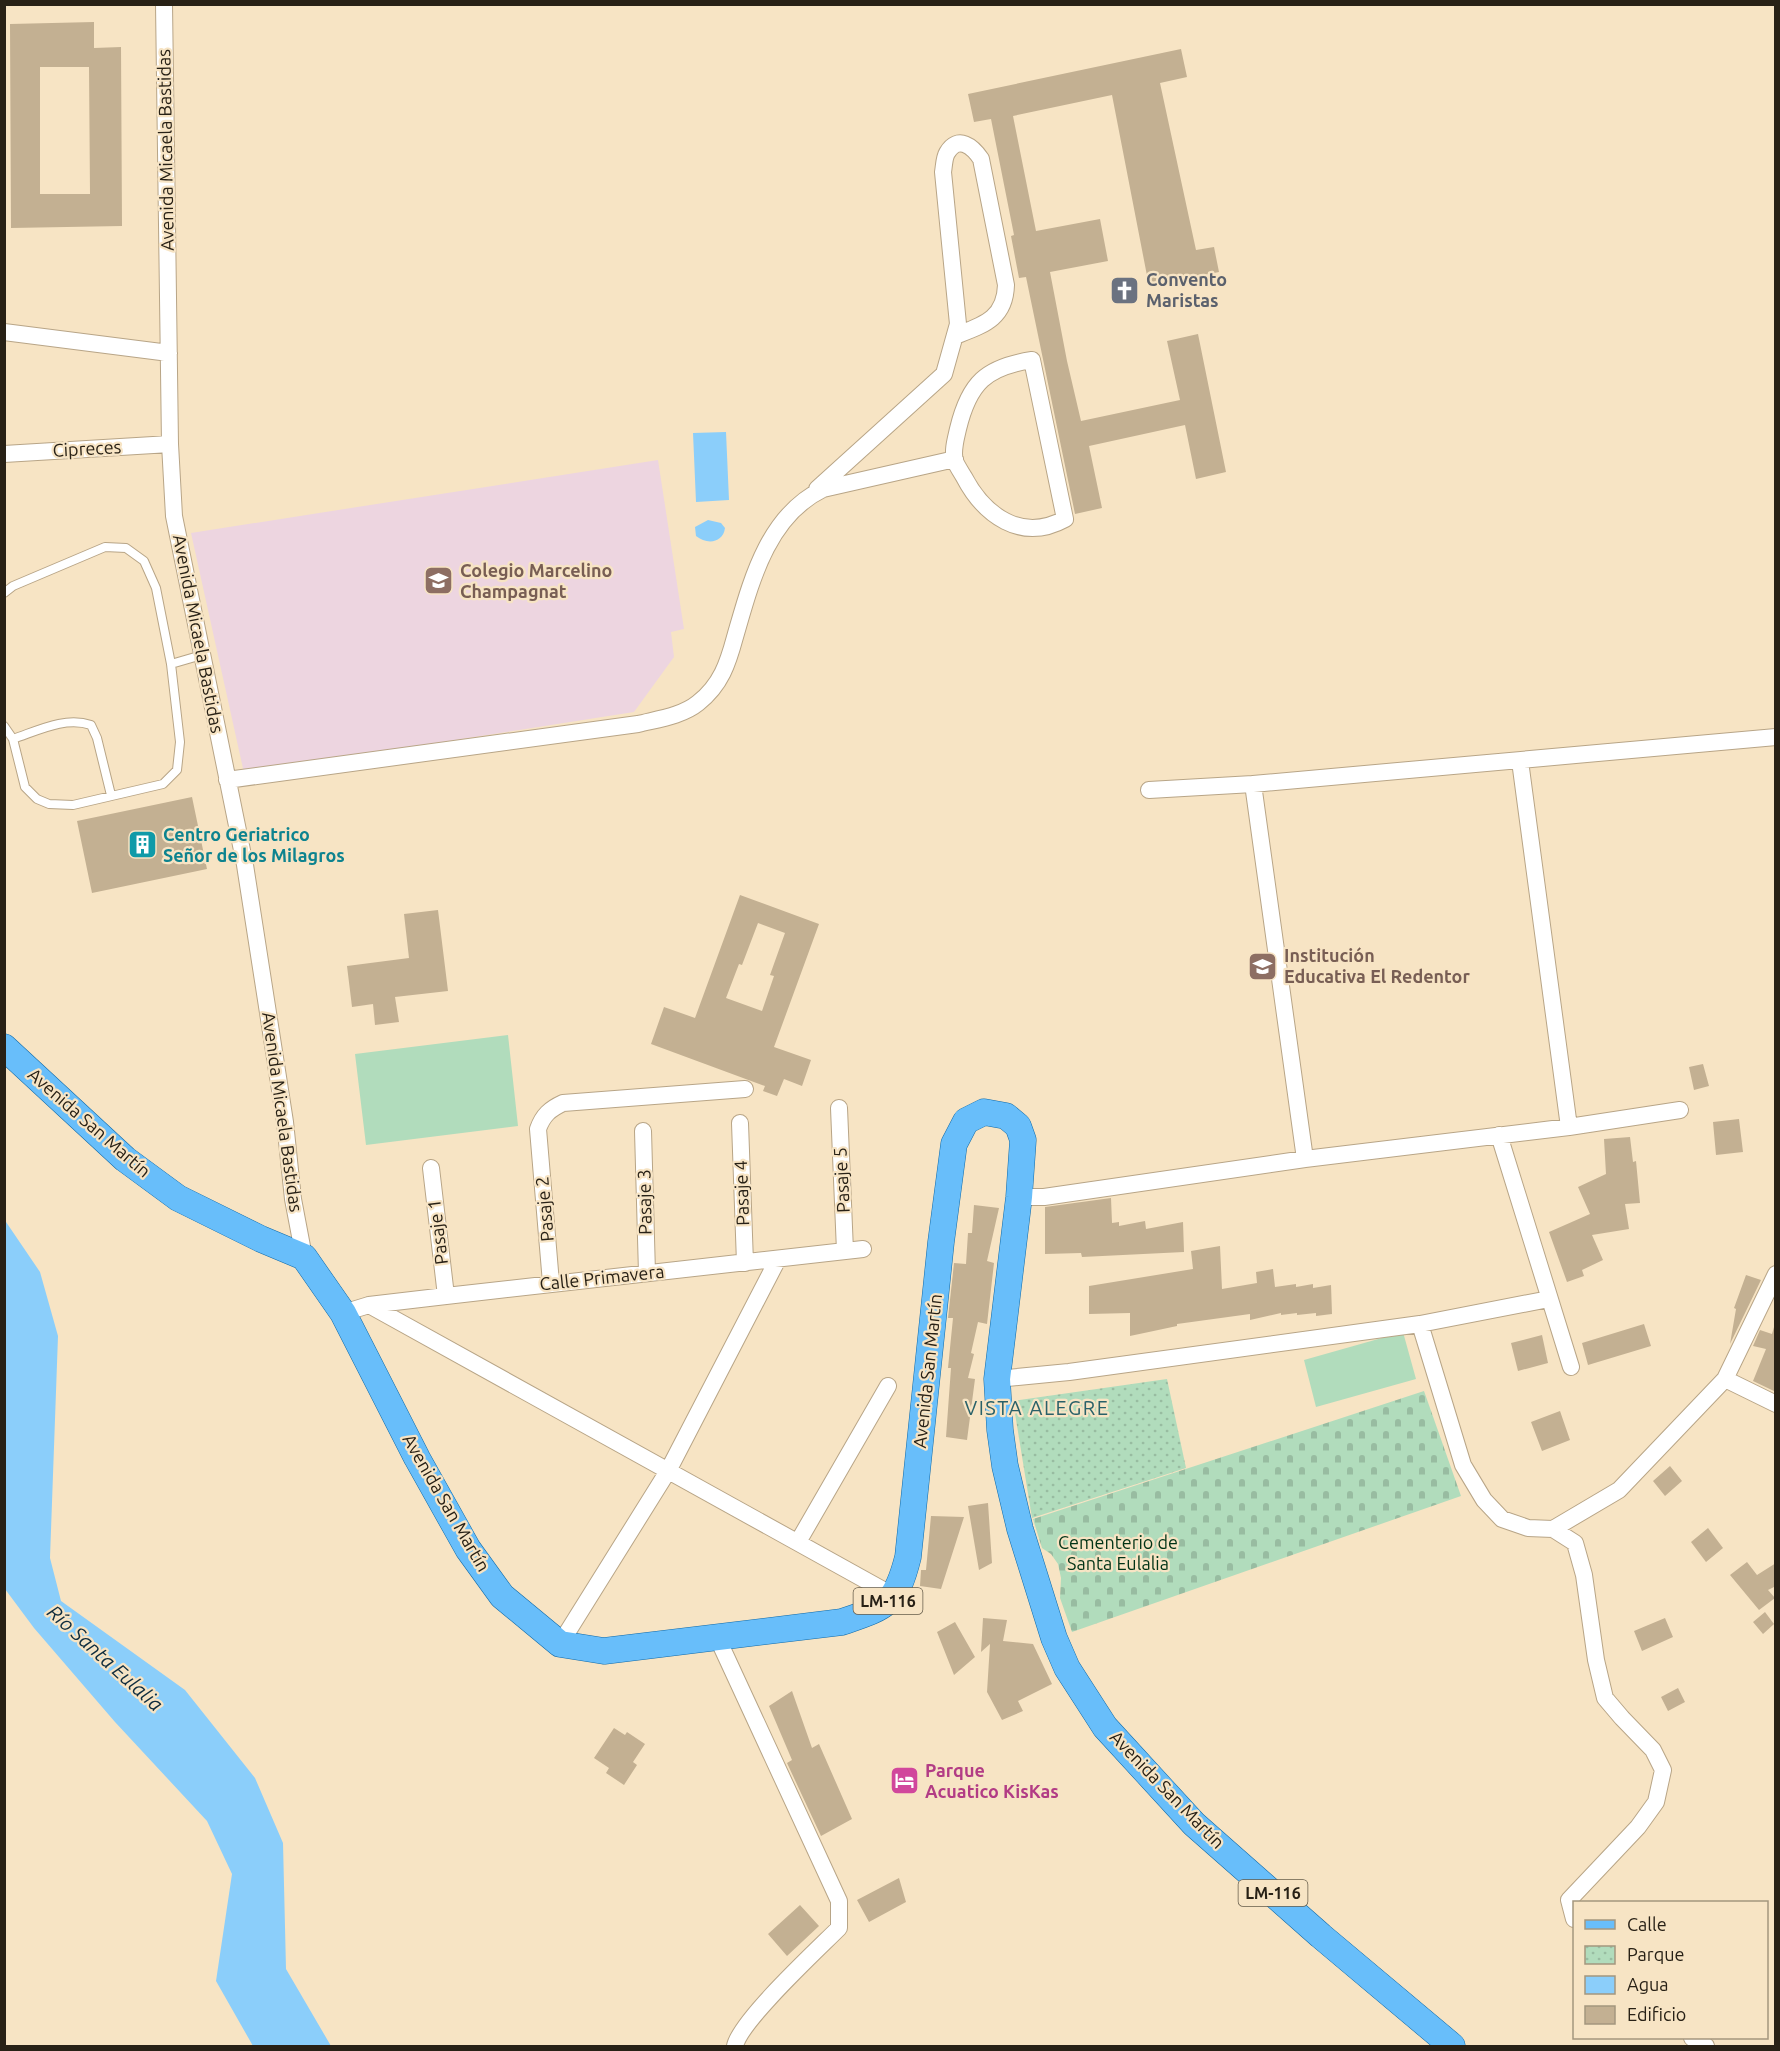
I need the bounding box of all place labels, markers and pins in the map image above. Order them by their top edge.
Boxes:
place label: Convento Maristas [1146,269,1227,310]
church icon: Convento Maristas [1109,274,1141,306]
place label: Colegio Marcelino Champagnat [460,560,612,601]
school or university icon: Colegio Marcelino Champagnat [423,565,455,597]
place label: Centro Geriatrico Señor de los Milagros [163,824,345,865]
building icon: Centro Geriatrico Señor de los Milagros [126,829,158,861]
place label: Institución Educativa El Redentor [1284,945,1470,986]
school or university icon: Institución Educativa El Redentor [1247,950,1279,982]
place label: Parque Acuatico KisKas [925,1760,1059,1801]
hotel icon: Parque Acuatico KisKas [888,1765,920,1797]

